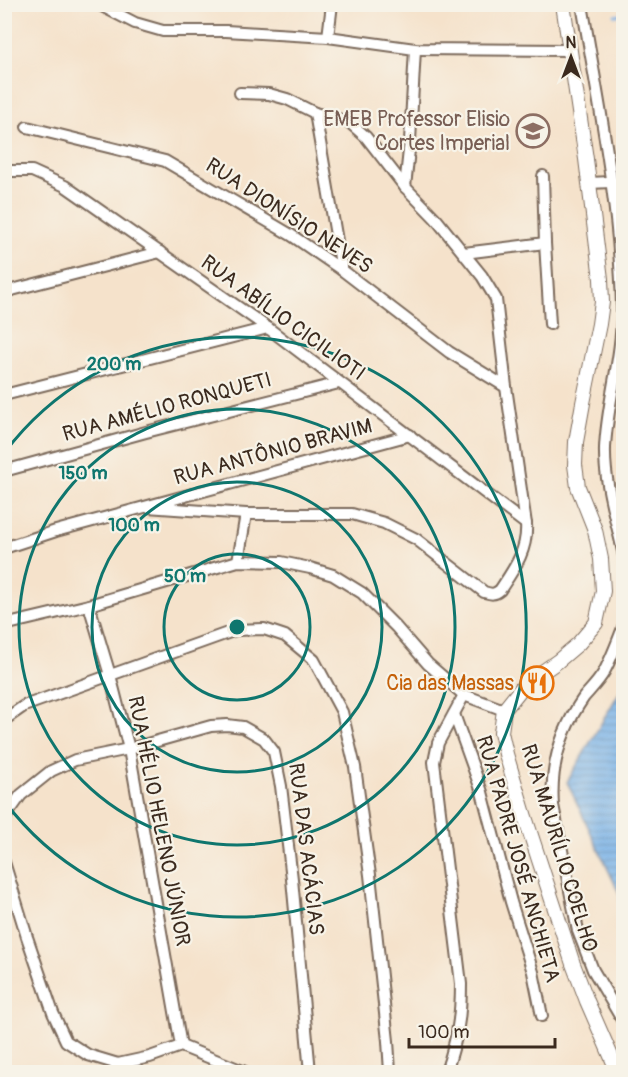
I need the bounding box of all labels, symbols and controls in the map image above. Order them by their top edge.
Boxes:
north arrow [541,27,601,87]
text: N [566,33,577,53]
place label: EMEB Professor Elisio Cortes Imperial [323,106,510,157]
school or university icon: EMEB Professor Elisio Cortes Imperial [515,113,551,149]
street label: RUA DIONÍSIO NEVES [200,152,378,280]
street label: RUA ABÍLIO CICILIOTI [195,249,371,387]
text: 200 m [87,353,141,376]
street label: RUA AMÉLIO RONQUETI [60,366,274,448]
street label: RUA ANTÔNIO BRAVIM [170,412,375,492]
text: 150 m [59,462,108,485]
text: 100 m [108,514,160,537]
text: 50 m [164,565,206,588]
centre of rings [227,617,247,637]
restaurant icon: Cia das Massas [519,665,555,701]
place label: Cia das Massas [386,670,515,697]
street label: RUA HÉLIO HELENO JÚNIOR [122,694,196,948]
street label: RUA PADRE JOSÉ ANCHIETA [470,732,566,986]
street label: RUA MAURÍLIO COELHO [515,741,603,955]
street label: RUA DAS ACÁCIAS [282,761,330,937]
scale bar [409,1011,554,1049]
text: 100 m [418,1021,470,1044]

